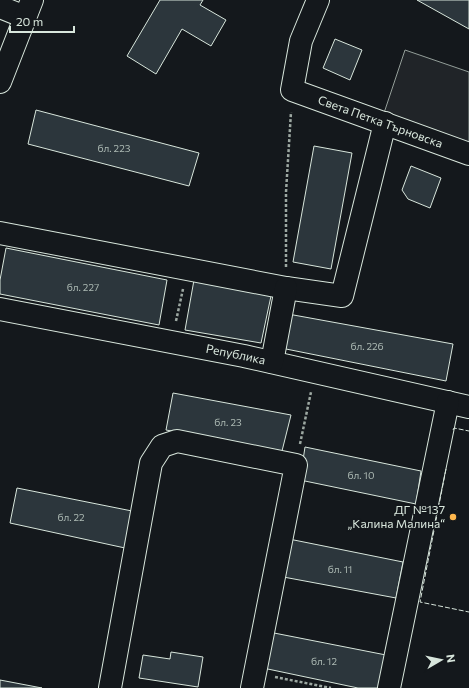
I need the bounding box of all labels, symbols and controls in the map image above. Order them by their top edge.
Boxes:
scale bar [10,8,74,34]
text: 20 m [16,14,43,28]
street label: Света Петка Търновска [316,92,445,150]
house number: бл. 223 [98,142,131,154]
house number: бл. 227 [67,281,99,293]
house number: бл. 226 [350,340,384,352]
street label: Република [205,341,267,367]
house number: бл. 23 [214,416,242,428]
house number: бл. 10 [348,469,374,481]
place label: ДГ №137 „Калина Малина“ [347,502,445,530]
house number: бл. 22 [57,511,85,523]
marker: ДГ №137 „Калина Малина“ [448,512,458,522]
house number: бл. 11 [328,563,352,575]
north arrow [421,640,461,680]
text: N [444,653,458,663]
house number: бл. 12 [311,655,337,667]

